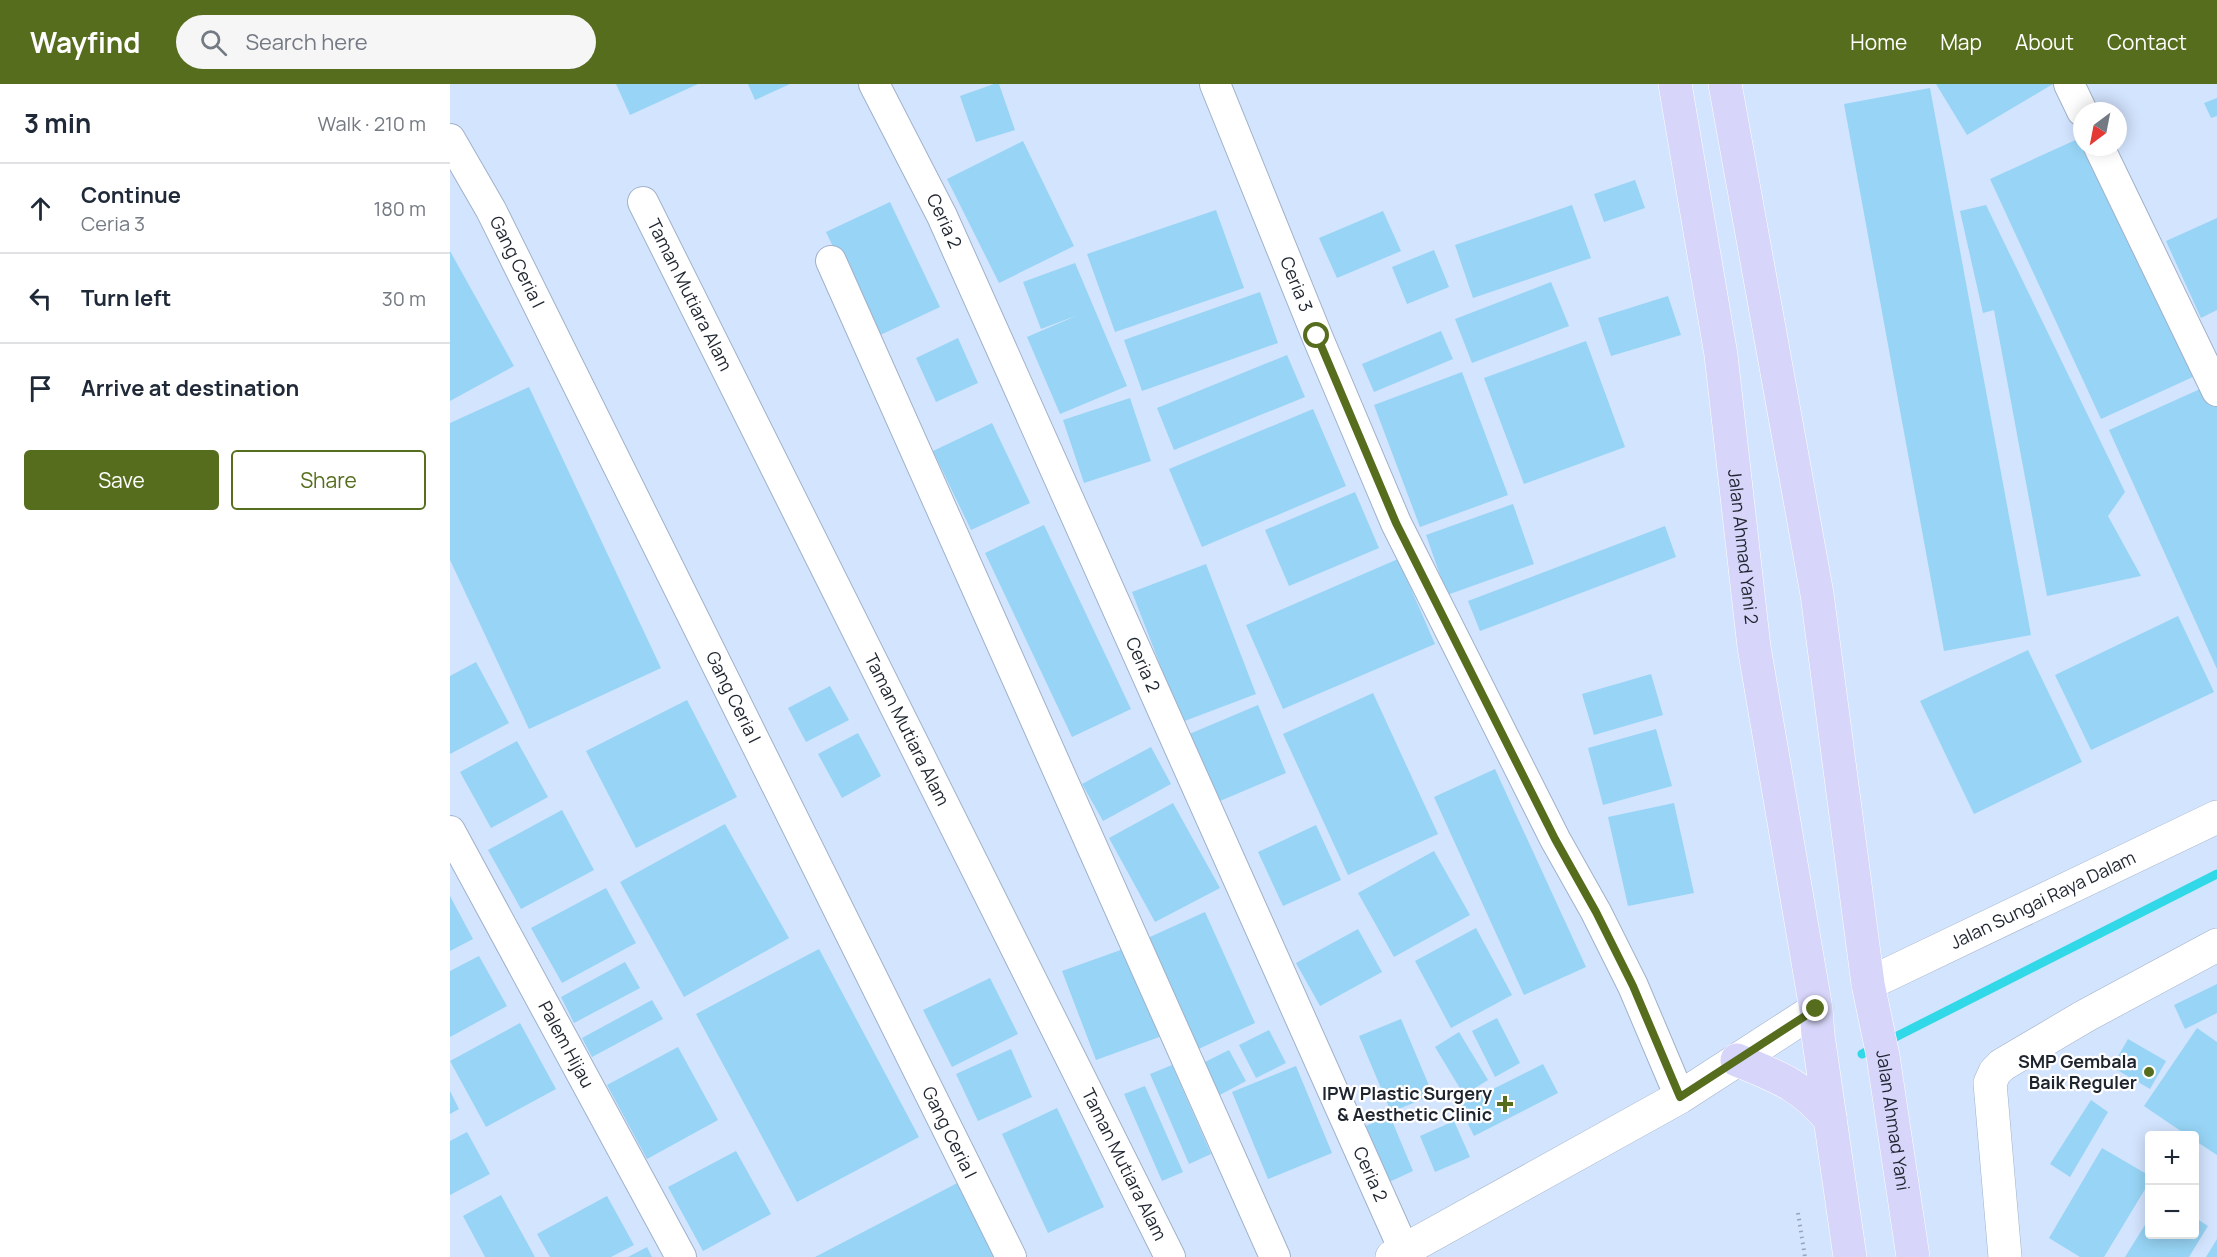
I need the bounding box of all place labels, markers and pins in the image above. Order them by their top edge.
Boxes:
place label: SMP Gembala Baik Reguler [2018,1049,2137,1094]
marker: SMP Gembala Baik Reguler [2142,1065,2156,1079]
place label: IPW Plastic Surgery & Aesthetic Clinic [1322,1081,1492,1126]
marker: IPW Plastic Surgery & Aesthetic Clinic [1496,1095,1514,1113]

